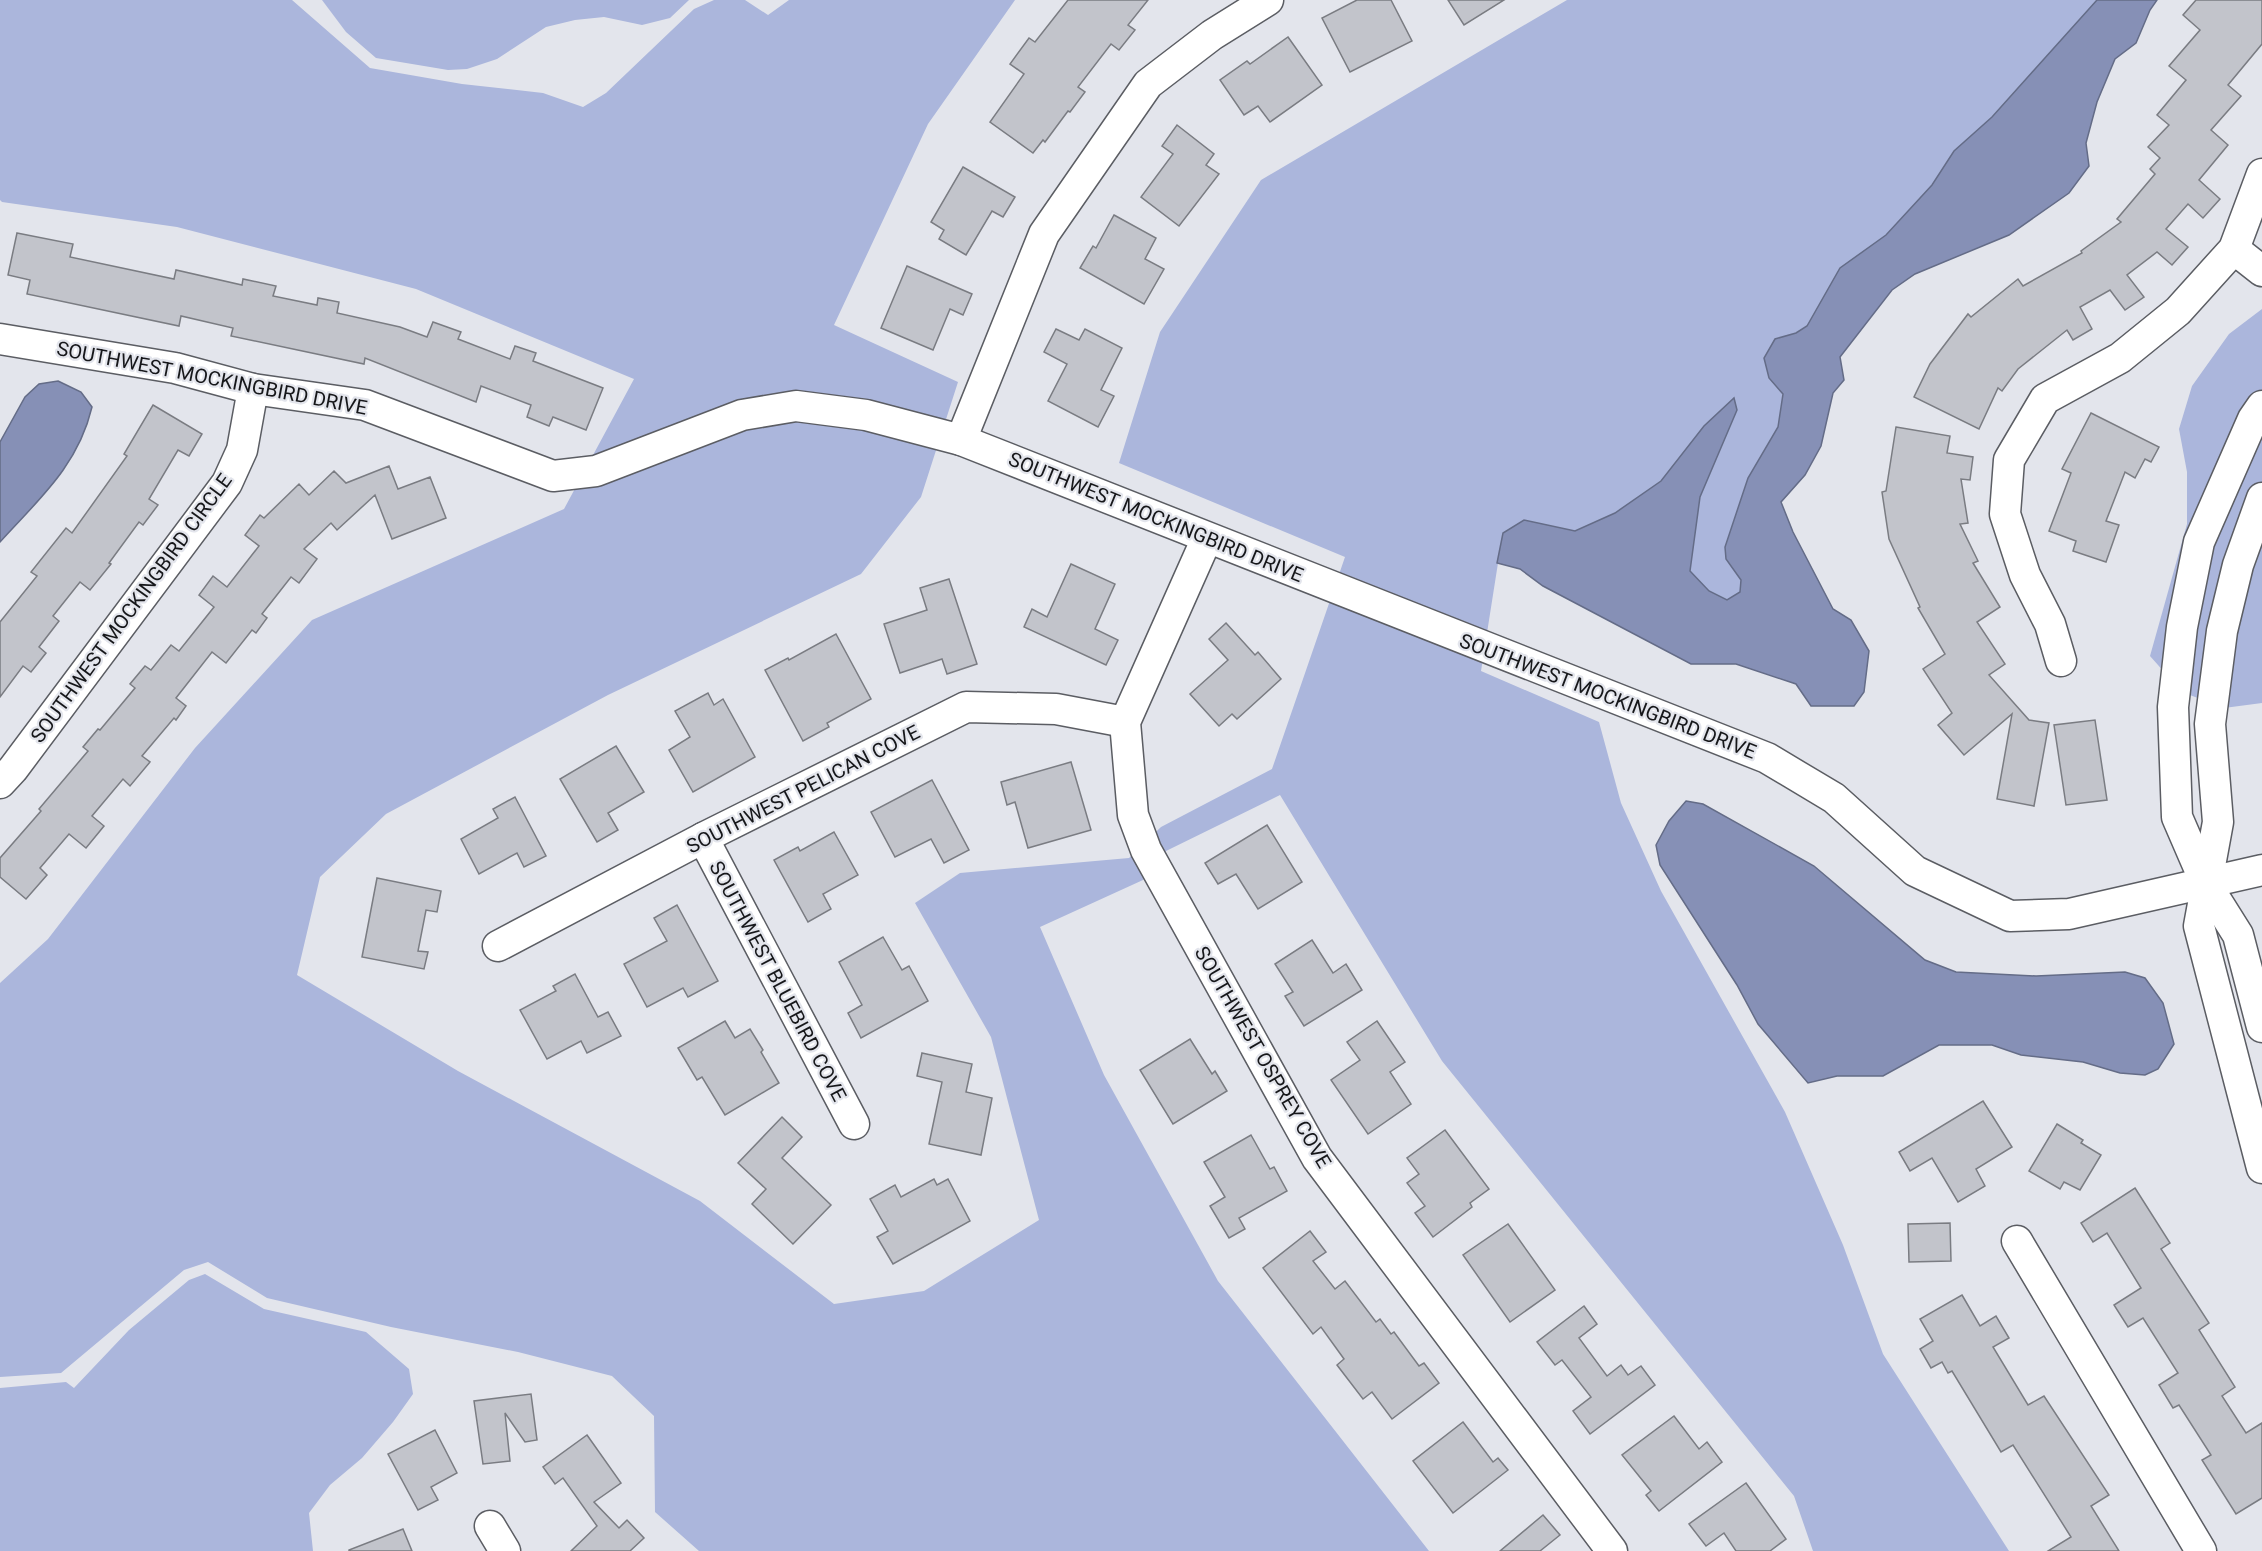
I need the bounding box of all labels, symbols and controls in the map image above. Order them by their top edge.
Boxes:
street label: SOUTHWEST MOCKINGBIRD DRIVE [55,336,369,420]
street label: SOUTHWEST MOCKINGBIRD DRIVE [1005,447,1307,587]
street label: SOUTHWEST MOCKINGBIRD CIRCLE [25,469,237,747]
street label: SOUTHWEST MOCKINGBIRD DRIVE [1456,628,1760,764]
street label: SOUTHWEST PELICAN COVE [682,720,924,858]
street label: SOUTHWEST BLUEBIRD COVE [704,857,852,1105]
street label: SOUTHWEST OSPREY COVE [1190,942,1336,1172]

